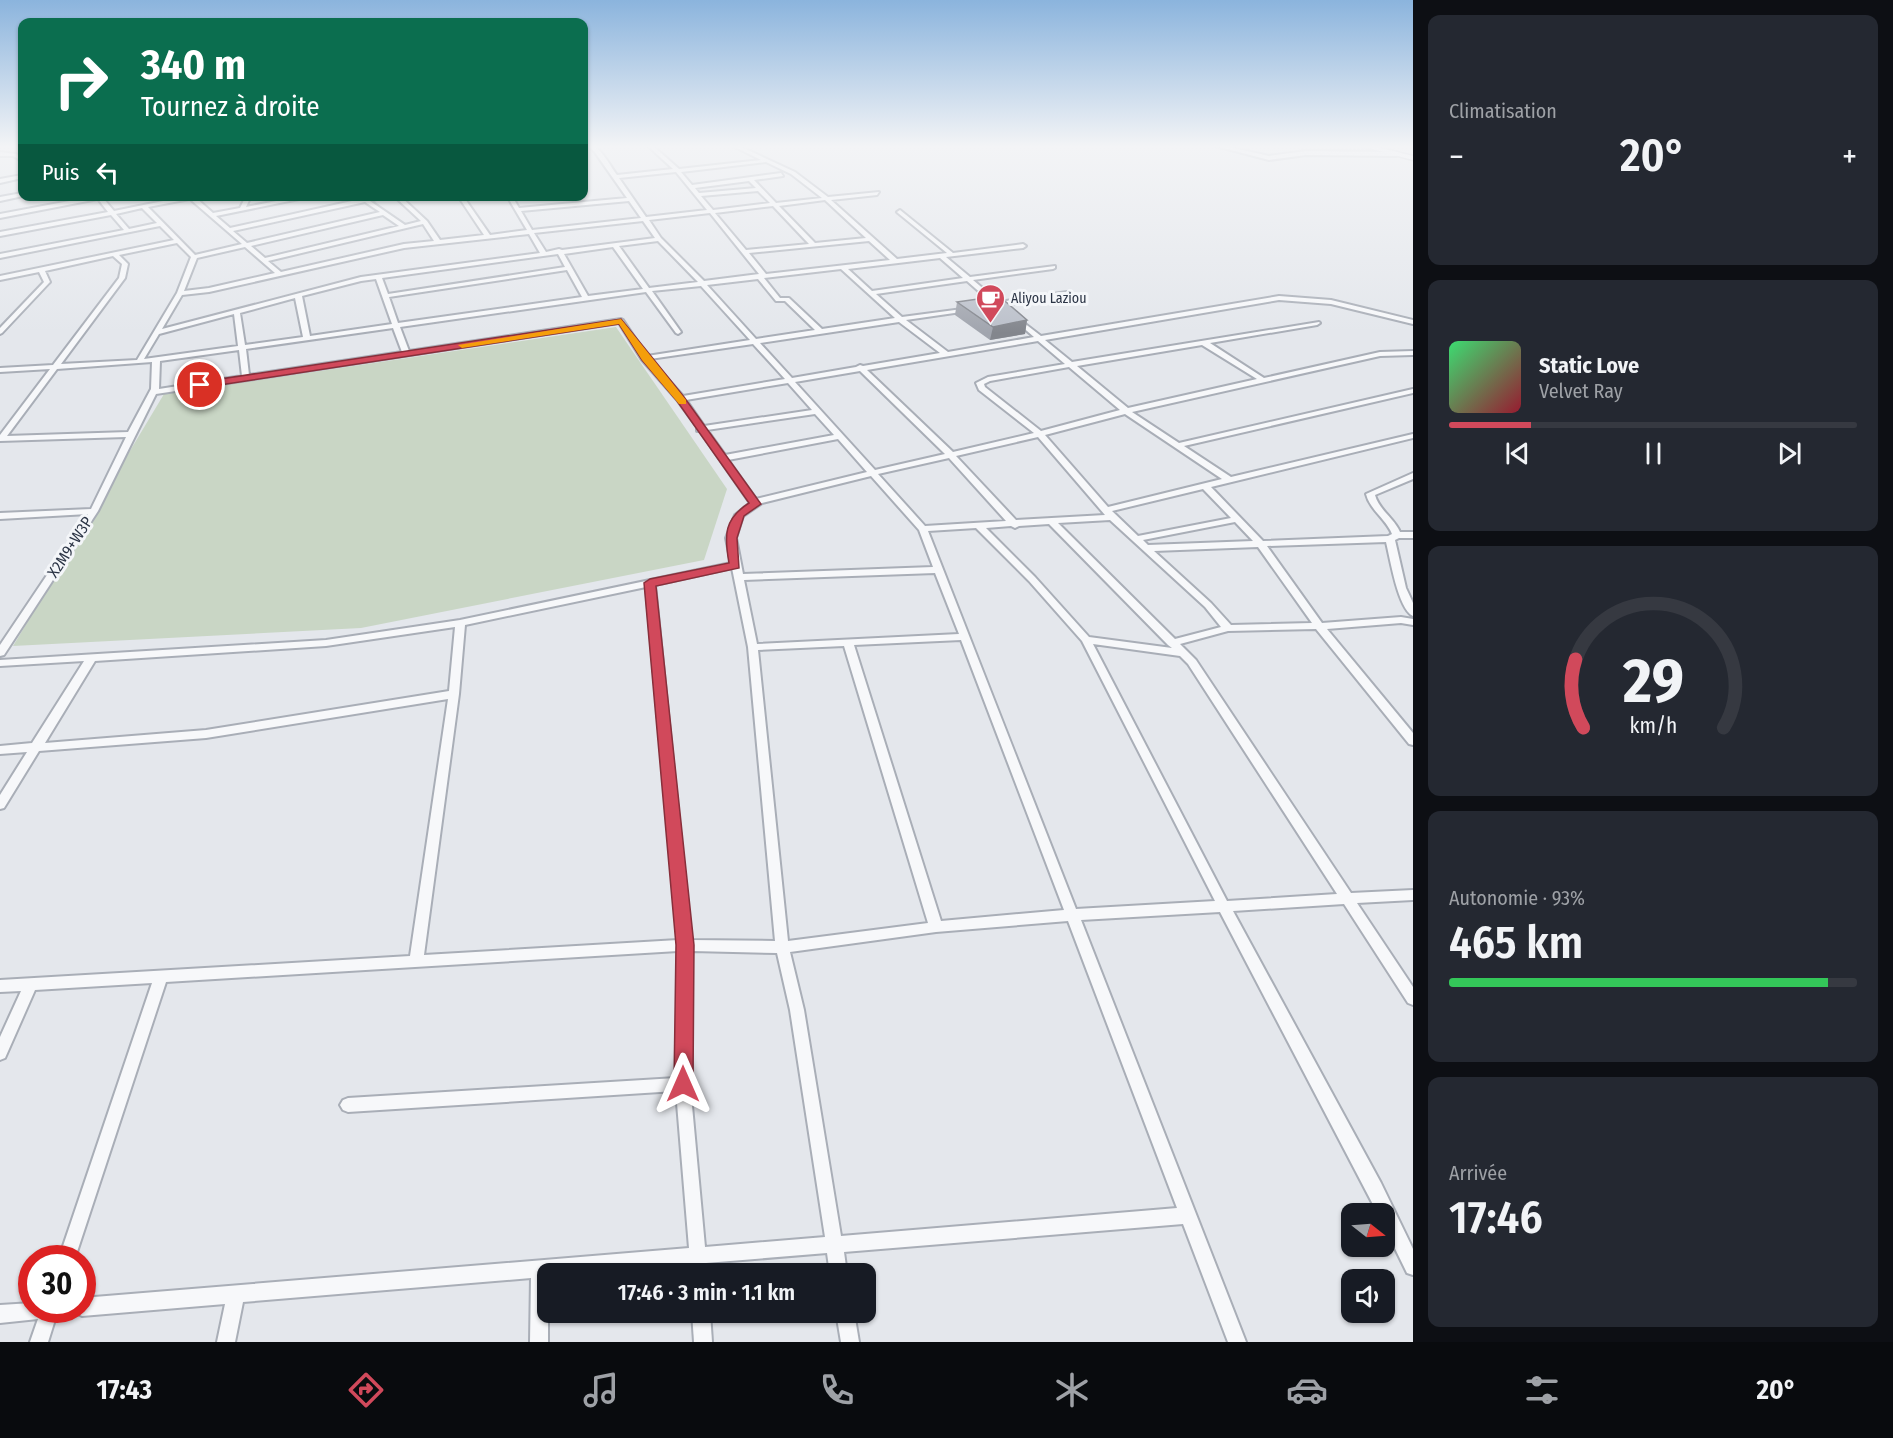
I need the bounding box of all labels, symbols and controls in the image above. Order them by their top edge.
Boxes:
text: 340 m [141,40,246,90]
icon: right [42,42,120,120]
text: Tournez à droite [141,91,320,123]
text: Climatisation [1449,99,1557,123]
text: 20° [1620,129,1686,183]
text: − [1449,137,1464,177]
text: + [1842,137,1857,177]
icon: left [91,156,124,189]
text: Puis [42,159,79,186]
cafe icon: Aliyou Laziou [974,282,1006,324]
place label: Aliyou Laziou [1011,290,1086,307]
text: Static Love [1539,352,1639,379]
pin [174,359,225,410]
icon: arrive [183,368,216,401]
text: Velvet Ray [1539,379,1623,403]
icon: previous [1501,437,1534,470]
icon: pause [1637,437,1670,470]
icon: next [1773,437,1806,470]
street label: X2M9+W3P [43,513,97,581]
text: 29 [1622,644,1683,719]
text: km/h [1629,713,1677,739]
text: Autonomie · 93% [1449,886,1585,910]
text: 465 km [1449,916,1583,970]
position arrow [651,1052,715,1116]
text: Arrivée [1449,1161,1507,1185]
text: 17:46 [1449,1191,1543,1245]
north arrow [1341,1203,1395,1257]
map controls [1341,1203,1395,1323]
speed limit sign: 30 [18,1245,96,1323]
button: sound [1341,1269,1395,1323]
text: 17:46 · 3 min · 1.1 km [618,1279,795,1306]
icon: directions [345,1369,387,1411]
icon: music [580,1369,622,1411]
icon: phone [816,1369,858,1411]
icon: climate [1051,1369,1093,1411]
icon: car [1286,1369,1328,1411]
icon: filters [1521,1369,1563,1411]
text: 17:43 [97,1374,152,1406]
text: 20° [1756,1374,1796,1406]

